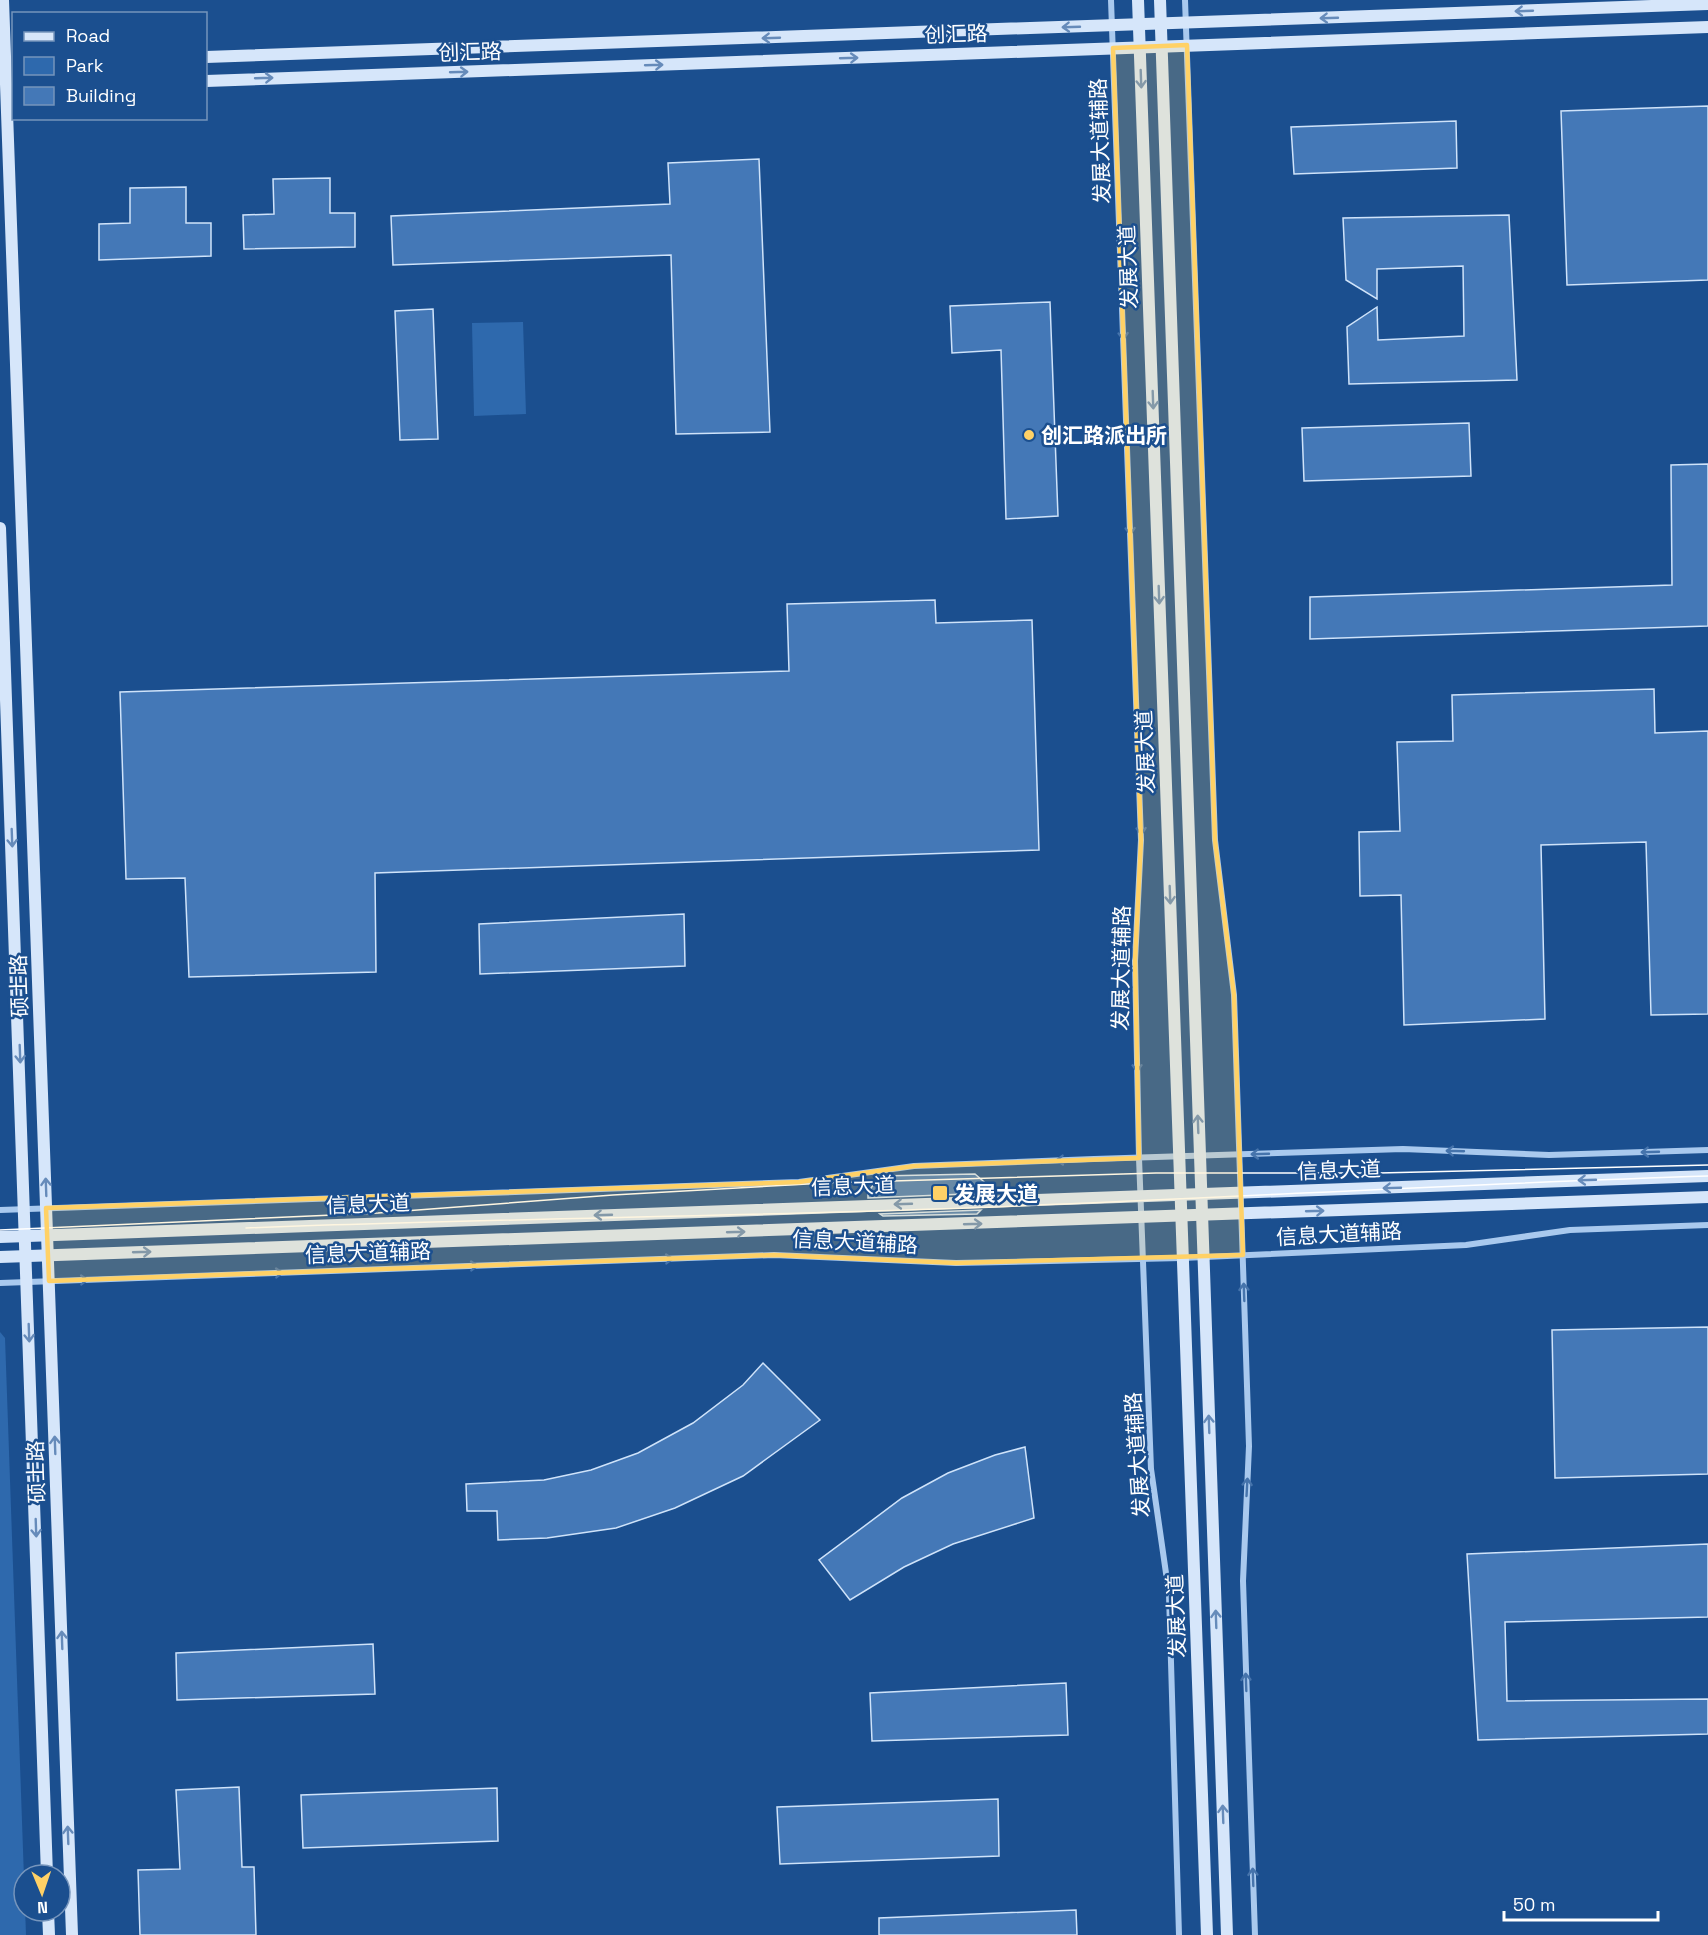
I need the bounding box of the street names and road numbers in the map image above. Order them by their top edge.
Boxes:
street label: 创汇路 [924,19,988,49]
street label: 创汇路 [438,37,502,67]
street label: 发展大道辅路 [1084,78,1116,204]
street label: 发展大道 [1113,225,1143,309]
street label: 发展大道 [1130,710,1160,794]
street label: 发展大道辅路 [1106,905,1136,1031]
street label: 硕士路 [4,954,34,1018]
street label: 信息大道 [1297,1155,1381,1185]
street label: 信息大道 [811,1171,895,1201]
street label: 信息大道 [326,1189,410,1219]
street label: 信息大道辅路 [1275,1217,1403,1251]
street label: 信息大道辅路 [791,1225,919,1259]
street label: 信息大道辅路 [305,1237,431,1269]
street label: 发展大道辅路 [1119,1391,1155,1519]
street label: 硕士路 [21,1440,51,1504]
street label: 发展大道 [1161,1574,1191,1658]

